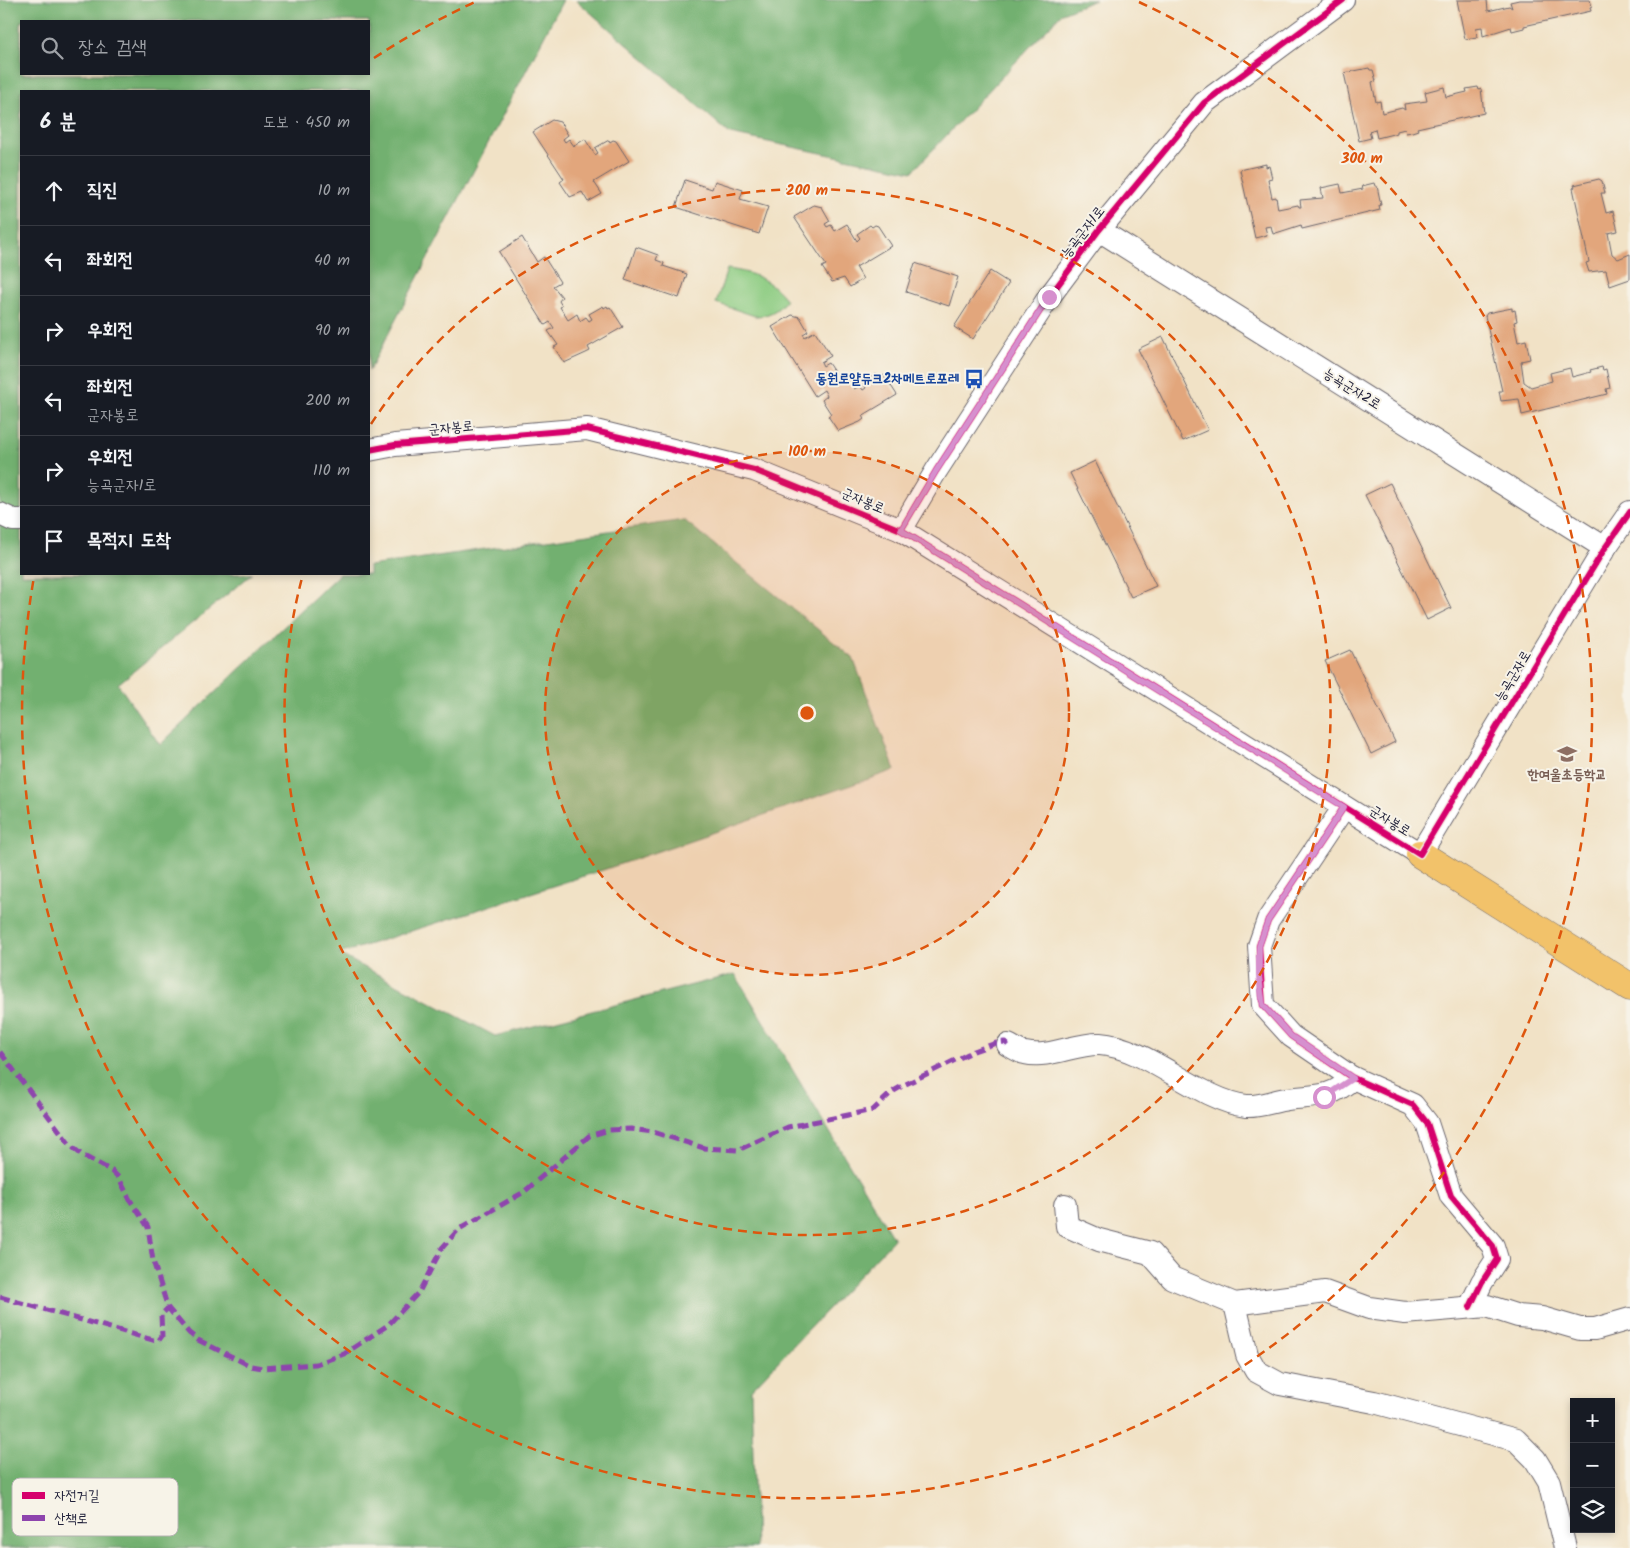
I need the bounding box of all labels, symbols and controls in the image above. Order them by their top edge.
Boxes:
search box [20,20,370,75]
text: 장소 검색 [78,33,147,63]
icon: search [38,34,66,62]
text: 6 분 [40,106,76,139]
text: 도보 · 450 m [263,110,350,135]
text: 300 m [1340,147,1383,171]
text: 직진 [87,176,118,206]
icon: ahead [40,177,68,205]
text: 10 m [318,178,350,203]
text: 200 m [786,179,828,203]
street label: 능곡군자1로 [1056,201,1110,263]
text: 좌회전 [87,246,133,276]
icon: left [40,247,68,275]
text: 40 m [314,248,350,273]
route end [1038,286,1061,309]
text: 우회전 [87,316,133,346]
icon: right [40,317,68,345]
text: 90 m [315,318,350,343]
street label: 능곡군자2로 [1319,363,1385,415]
place label: 동원로얄듀크2차메트로포레 [816,368,959,390]
bus stop icon: 동원로얄듀크2차메트로포레 [963,368,985,390]
text: 좌회전 [87,373,133,403]
icon: left [40,387,68,415]
text: 200 m [306,388,350,413]
text: 군자봉로 [87,403,139,428]
street label: 군자봉로 [428,415,474,441]
text: 100 m [788,440,826,464]
text: 우회전 [87,443,133,473]
icon: right [40,457,68,485]
text: 110 m [313,458,350,483]
text: 능곡군자1로 [87,473,156,498]
street label: 군자봉로 [838,482,888,520]
text: 목적지 도착 [87,526,171,556]
icon: arrive [40,527,68,555]
street label: 능곡군자로 [1489,646,1537,706]
centre of rings [798,704,816,722]
school or university icon: 한여울초등학교 [1556,743,1578,765]
place label: 한여울초등학교 [1527,764,1606,786]
street label: 군자봉로 [1365,800,1415,842]
route start [1313,1086,1336,1109]
map controls [1570,1398,1615,1533]
button: + [1570,1398,1615,1443]
button: − [1570,1443,1615,1488]
legend [12,1478,178,1536]
text: 자전거길 [54,1485,100,1507]
button: layers [1570,1488,1615,1533]
text: 산책로 [54,1508,88,1530]

